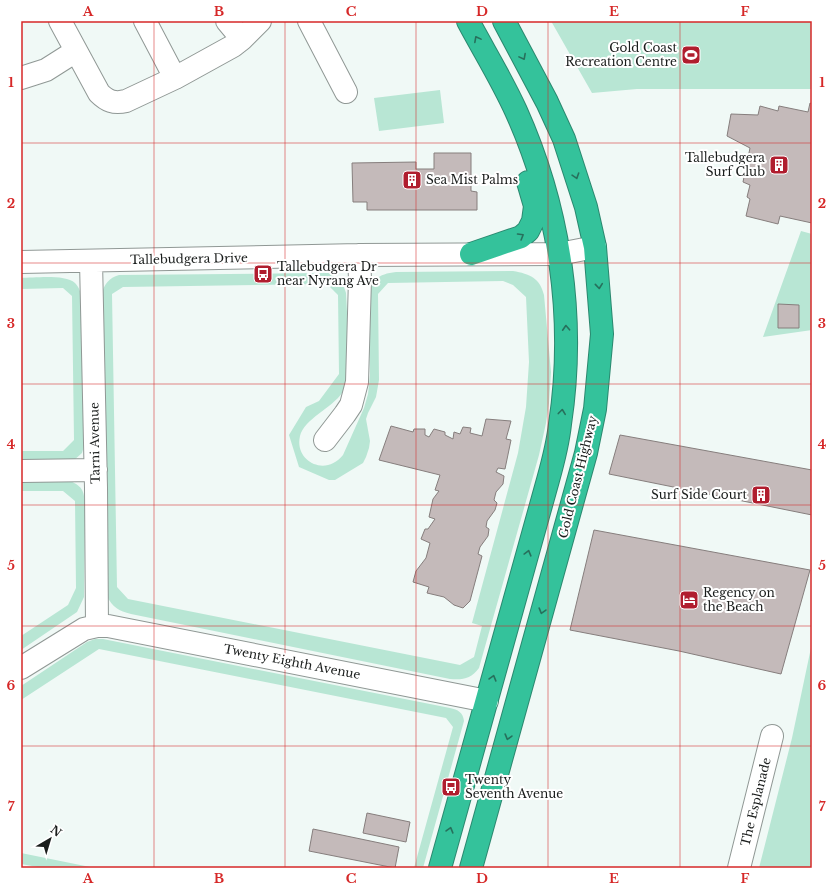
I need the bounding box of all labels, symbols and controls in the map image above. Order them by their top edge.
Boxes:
text: A [82,3,94,20]
text: B [214,3,224,20]
text: C [346,3,357,20]
text: D [476,3,488,20]
text: E [609,3,619,20]
text: F [741,3,750,20]
one-way arrow [475,36,482,43]
place label: Gold Coast Recreation Centre [565,40,677,69]
sports icon: Gold Coast Recreation Centre [680,44,702,66]
one-way arrow [519,53,526,60]
text: 1 [8,74,14,91]
text: 1 [819,74,825,91]
place label: Tallebudgera Surf Club [685,150,765,179]
building icon: Tallebudgera Surf Club [768,154,790,176]
building icon: Sea Mist Palms [401,169,423,191]
place label: Sea Mist Palms [426,172,518,187]
one-way arrow [571,172,580,179]
text: 2 [7,195,15,212]
text: 2 [818,195,826,212]
one-way arrow [517,233,524,240]
street label: Tallebudgera Drive [130,250,248,267]
place label: Tallebudgera Dr near Nyrang Ave [277,259,379,288]
bus stop icon: Tallebudgera Dr near Nyrang Ave [252,263,274,285]
one-way arrow [594,283,603,289]
text: 3 [7,315,15,332]
text: 3 [818,315,826,332]
one-way arrow [562,325,571,331]
street label: Tarni Avenue [86,402,103,484]
one-way arrow [557,409,566,415]
street label: Gold Coast Highway [555,414,600,540]
text: 4 [7,436,16,453]
text: 4 [818,436,827,453]
building icon: Surf Side Court [750,484,772,506]
place label: Surf Side Court [651,487,747,502]
one-way arrow [523,550,532,557]
text: 5 [7,557,15,574]
text: 5 [818,557,826,574]
place label: Regency on the Beach [703,585,775,614]
hotel icon: Regency on the Beach [678,589,700,611]
one-way arrow [539,608,547,615]
street label: Twenty Eighth Avenue [222,641,362,682]
one-way arrow [488,675,497,682]
text: 6 [7,677,16,694]
text: 6 [818,677,827,694]
one-way arrow [504,733,513,740]
street label: The Esplanade [737,756,774,848]
place label: Twenty Seventh Avenue [465,772,563,801]
bus stop icon: Twenty Seventh Avenue [440,776,462,798]
text: 7 [8,798,15,815]
text: 7 [819,798,826,815]
north arrow [30,819,70,859]
text: N [48,822,65,840]
one-way arrow [446,827,454,834]
text: A [82,870,94,887]
text: B [214,870,224,887]
text: C [346,870,357,887]
text: D [476,870,488,887]
text: E [609,870,619,887]
text: F [741,870,750,887]

